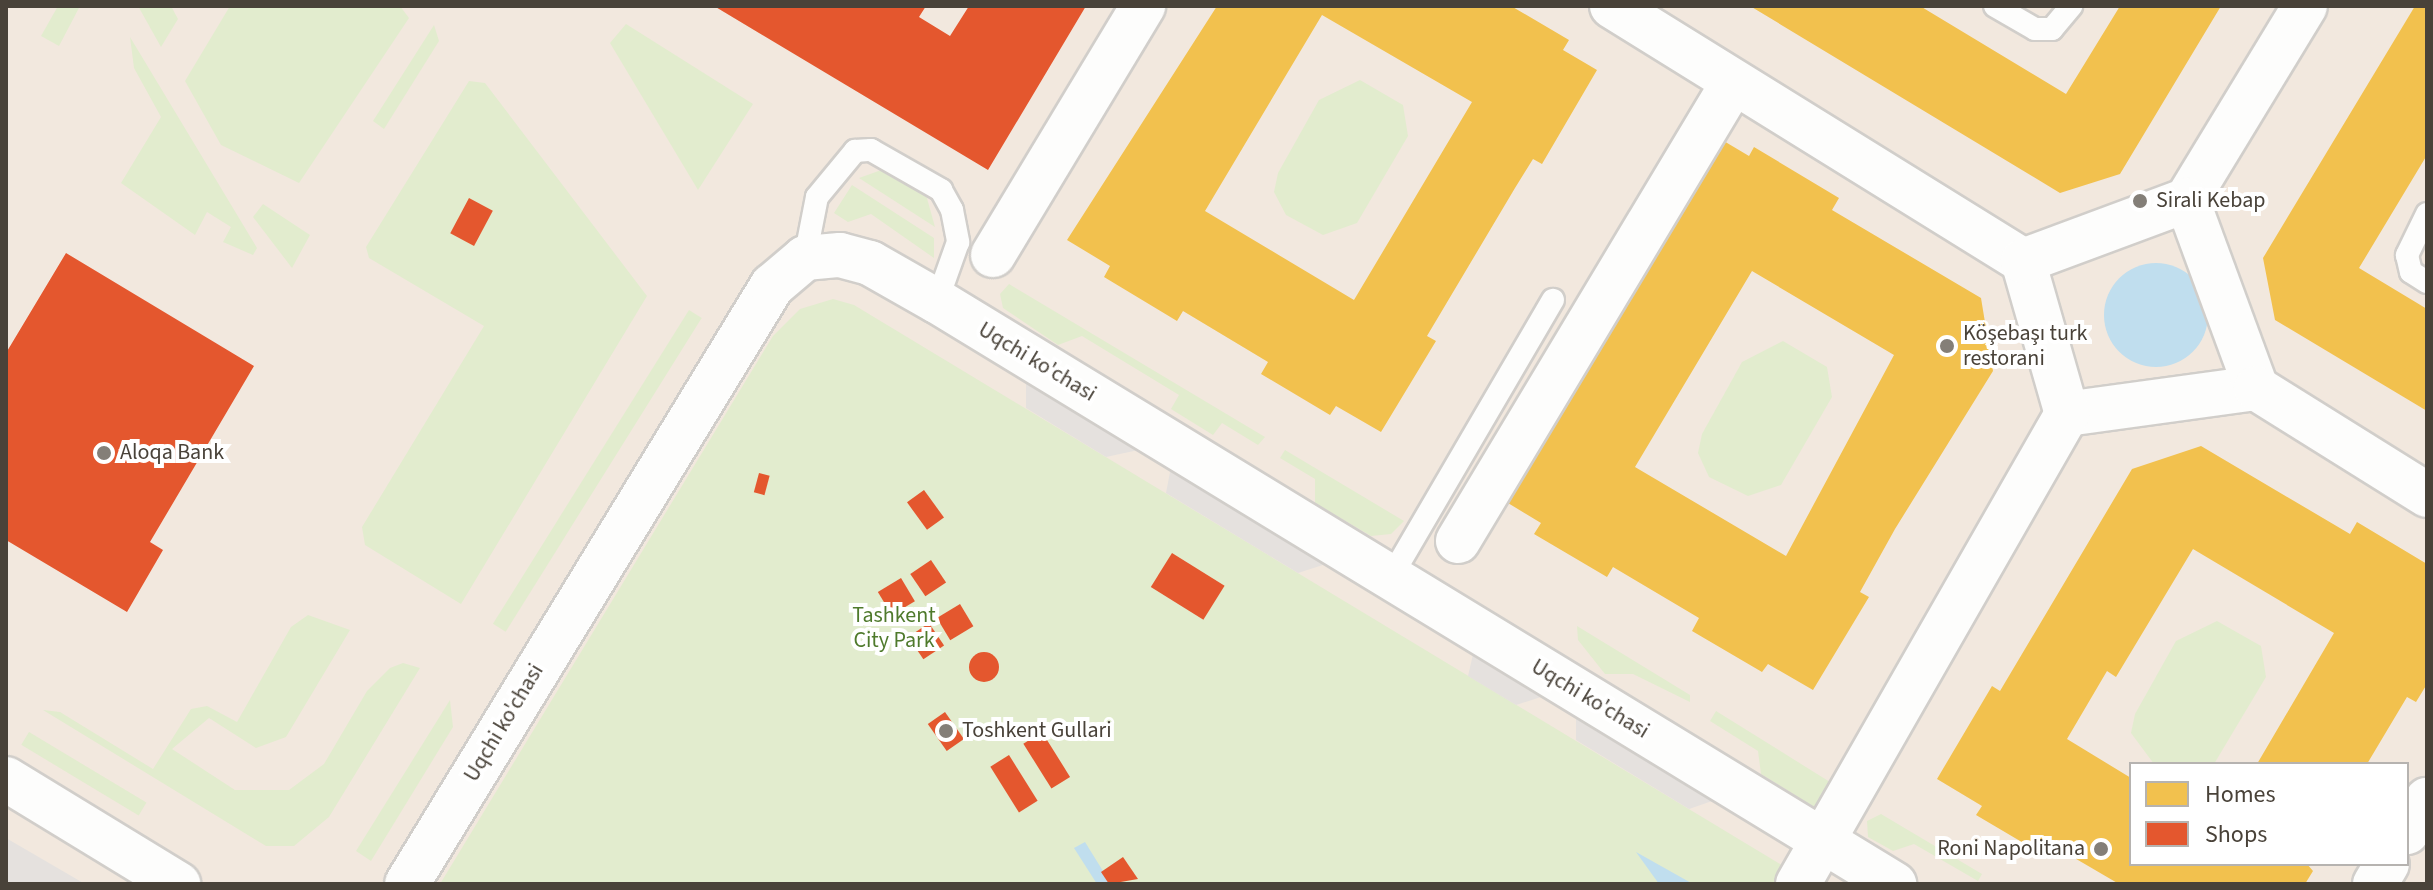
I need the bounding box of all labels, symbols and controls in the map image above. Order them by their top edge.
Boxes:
place label: Sirali Kebap [2156,188,2265,214]
marker: Sirali Kebap [2131,192,2149,210]
street label: Uqchi ko'chasi [973,317,1101,407]
place label: Köşebaşı turk restorani [1963,320,2088,372]
marker: Köşebaşı turk restorani [1938,337,1956,355]
place label: Aloqa Bank [120,440,224,466]
marker: Aloqa Bank [95,444,113,462]
park label: Tashkent City Park [852,602,936,654]
street label: Uqchi ko'chasi [1526,654,1654,744]
street label: Uqchi ko'chasi [459,659,549,787]
place label: Toshkent Gullari [962,718,1112,744]
marker: Toshkent Gullari [937,722,955,740]
legend [2129,762,2409,866]
text: Homes [2205,777,2276,812]
text: Shops [2205,817,2267,852]
place label: Roni Napolitana [1937,836,2085,862]
marker: Roni Napolitana [2092,840,2110,858]

